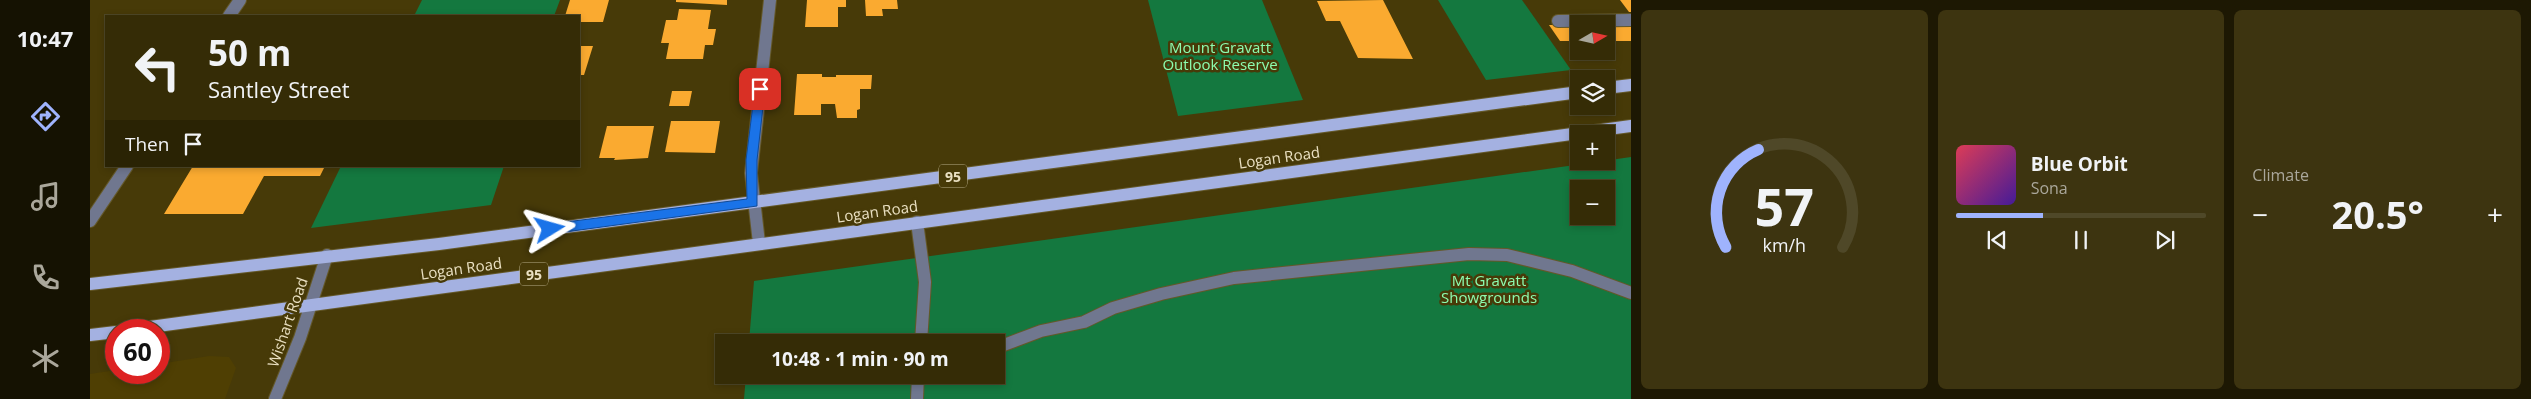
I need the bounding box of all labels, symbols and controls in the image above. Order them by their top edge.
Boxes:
north arrow [1570,15,1615,60]
map controls [1570,15,1615,225]
text: 10:47 [17,23,73,53]
text: 50 m [208,29,291,76]
icon: left [125,35,190,100]
park label: Mount Gravatt Outlook Reserve [1162,37,1278,74]
pin [739,68,781,110]
button: layers [1570,70,1615,115]
text: Santley Street [208,74,350,104]
icon: arrive [746,75,774,103]
icon: directions [28,99,63,134]
button: + [1570,125,1615,170]
icon: arrive [179,130,207,158]
text: Then [125,131,169,157]
street label: Logan Road [1237,141,1321,173]
text: Blue Orbit [2031,151,2128,177]
text: Climate [2252,164,2309,186]
road number: 95 [939,165,967,188]
text: 57 [1755,170,1814,241]
text: Sona [2031,177,2068,199]
icon: music [28,179,63,214]
button: − [1570,180,1615,225]
text: 20.5° [2332,188,2424,240]
street label: Logan Road [835,195,919,227]
text: − [2252,195,2268,233]
text: + [2487,195,2503,233]
position arrow [523,202,575,254]
icon: previous [1983,226,2011,254]
icon: pause [2067,226,2095,254]
icon: next [2151,226,2179,254]
text: km/h [1763,233,1806,257]
street label: Logan Road [419,252,503,284]
icon: phone [28,260,63,295]
road number: 95 [520,262,548,286]
park label: Mt Gravatt Showgrounds [1441,270,1537,307]
street label: Wishart Road [262,275,312,369]
speed limit sign: 60 [105,319,170,384]
icon: climate [28,341,63,376]
text: 10:48 · 1 min · 90 m [771,346,949,372]

